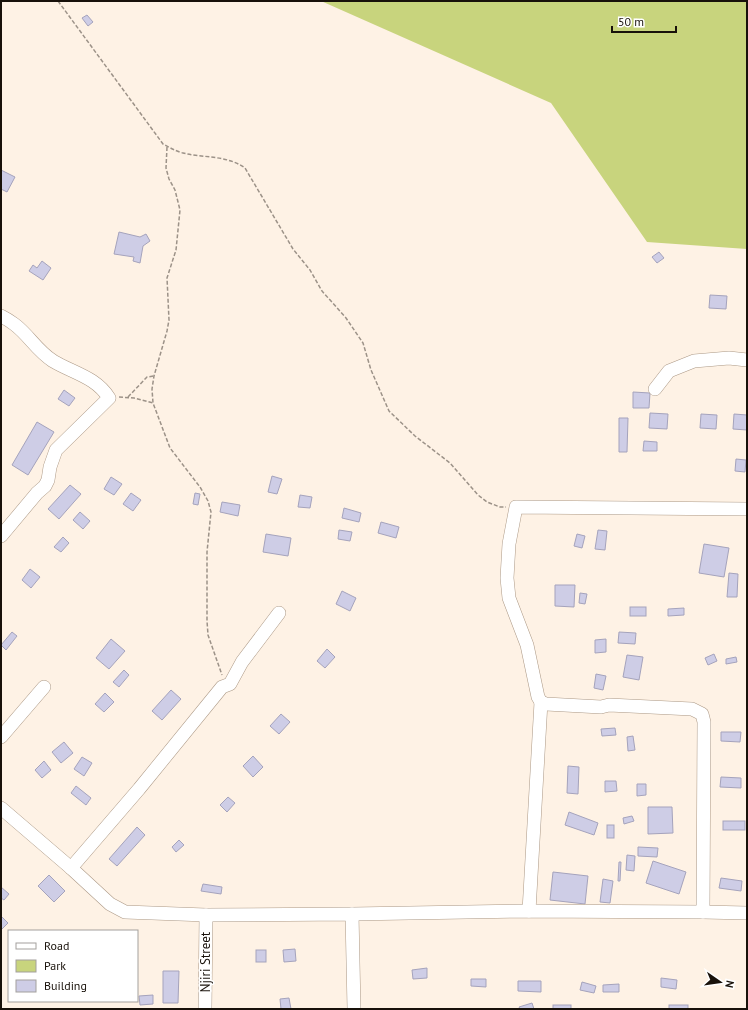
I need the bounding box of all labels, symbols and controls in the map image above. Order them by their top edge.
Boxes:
scale bar [612,8,676,34]
text: 50 m [618,14,644,29]
legend [8,930,138,1002]
street label: Njiri Street [197,931,214,992]
text: Road [44,938,69,953]
text: Park [44,958,66,973]
north arrow [700,962,740,1002]
text: Building [44,978,87,993]
text: N [722,979,737,989]

